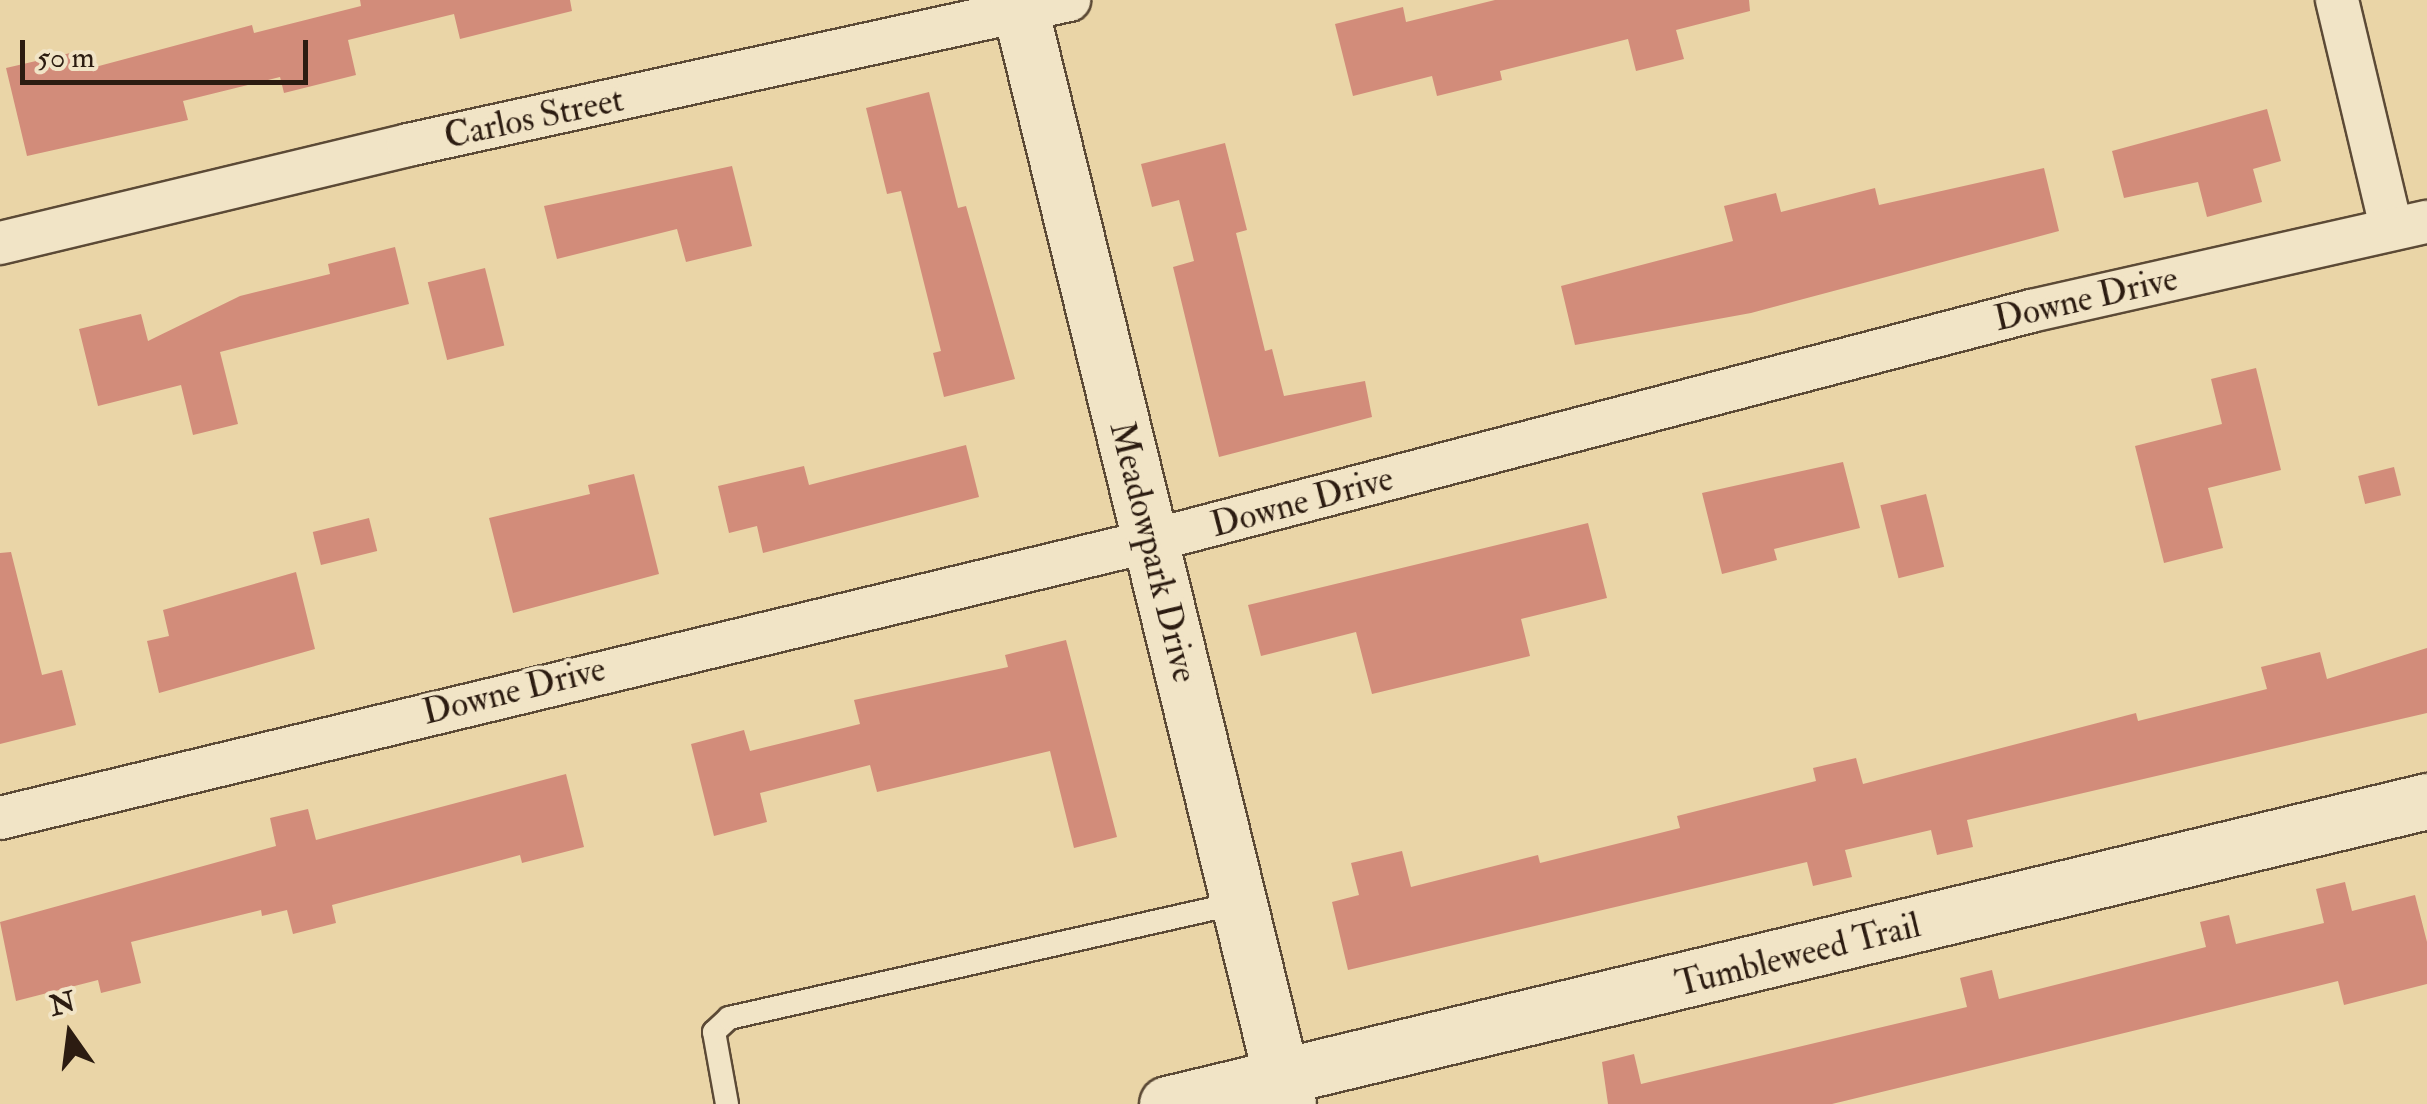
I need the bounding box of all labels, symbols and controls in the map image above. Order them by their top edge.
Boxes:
scale bar [25,20,312,82]
text: 50 m [37,39,95,76]
street label: Carlos Street [441,79,627,157]
street label: Downe Drive [1990,258,2182,340]
street label: Meadowpark Drive [1100,417,1206,687]
street label: Downe Drive [1206,458,1398,546]
street label: Downe Drive [418,648,610,734]
street label: Tumbleweed Trail [1671,904,1925,1006]
north arrow [20,984,120,1084]
text: N [46,984,79,1024]

